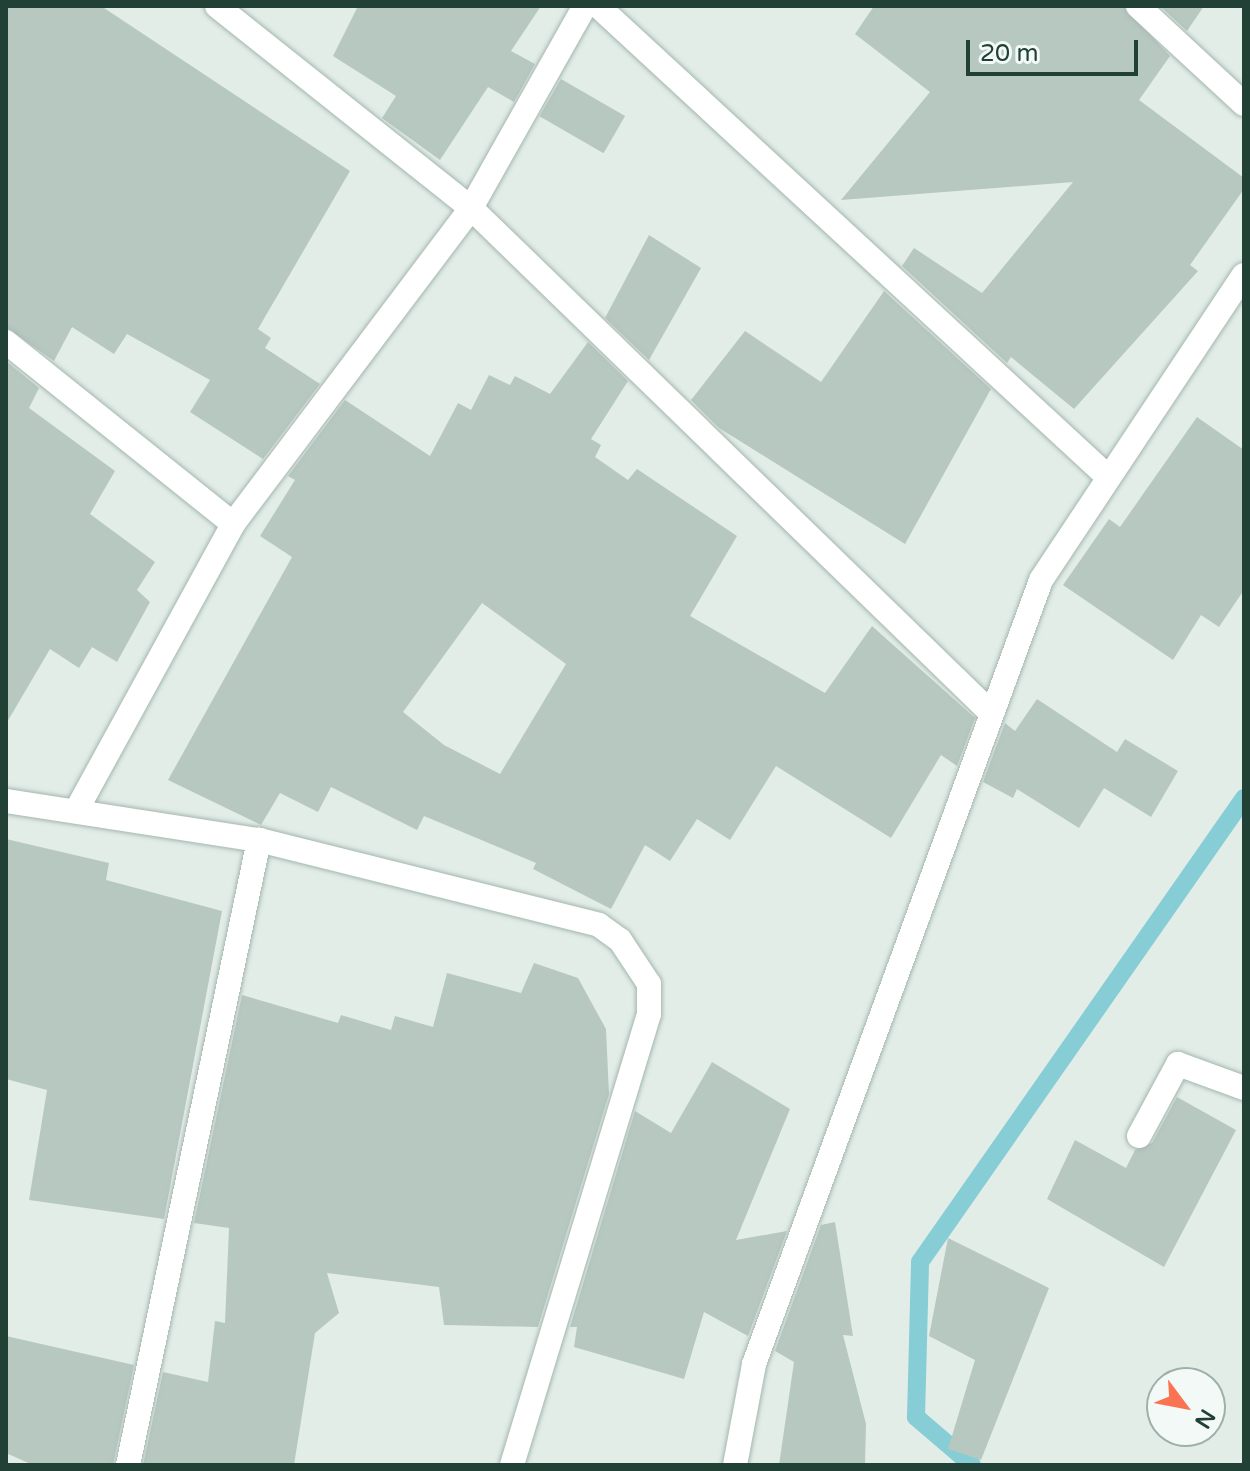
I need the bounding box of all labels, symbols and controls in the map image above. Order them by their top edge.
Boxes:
scale bar [970,24,1142,74]
text: 20 m [980,39,1038,68]
north arrow [1146,1367,1226,1447]
text: N [1189,1404,1220,1433]

